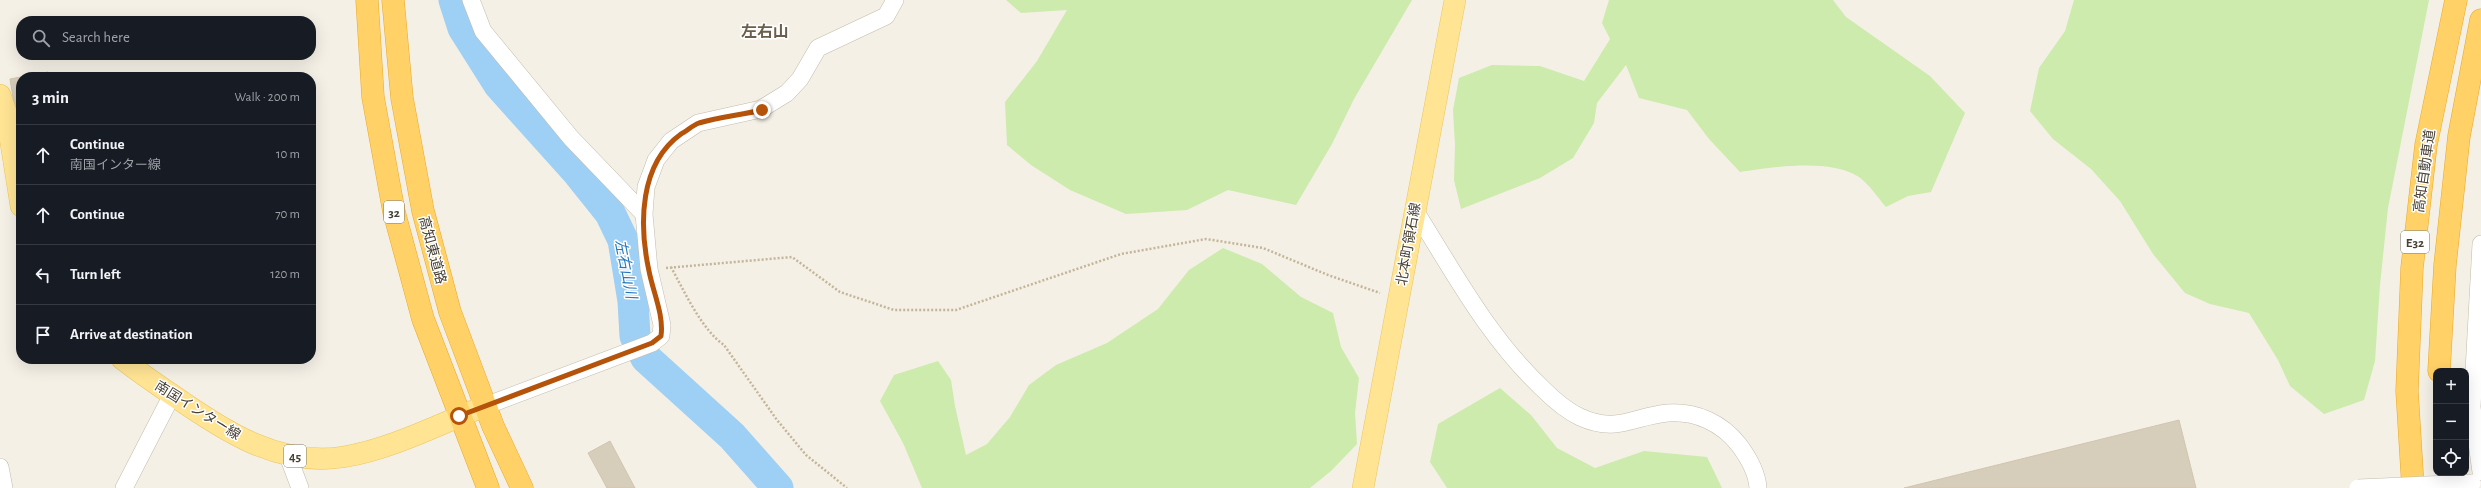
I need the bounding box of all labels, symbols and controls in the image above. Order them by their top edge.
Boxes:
search box [16,16,316,60]
district label: 左右山 [741,23,789,40]
icon: search [30,27,52,49]
text: Search here [62,30,130,45]
text: 3 min [32,89,69,106]
text: Walk · 200 m [234,91,300,104]
route end [753,101,771,119]
street label: 高知自動車道 [2411,128,2438,214]
text: Continue [70,137,125,152]
icon: ahead [32,144,54,166]
text: 10 m [276,148,300,161]
text: 南国インター線 [70,159,161,172]
road number: 32 [384,201,404,223]
street label: 北本町領石線 [1393,201,1423,287]
icon: ahead [32,204,54,226]
text: Continue [70,207,125,222]
text: 70 m [275,208,300,221]
street label: 高知東道路 [416,214,449,286]
road number: E32 [2401,231,2429,253]
water label: 左右山川 [612,238,640,302]
icon: left [32,264,54,286]
text: Turn left [70,267,121,282]
text: 120 m [270,268,300,281]
icon: arrive [32,324,54,346]
text: Arrive at destination [70,327,193,342]
map controls [2433,368,2469,476]
button: + [2433,368,2469,404]
street label: 南国インター線 [152,378,243,443]
button: − [2433,404,2469,440]
route start [450,407,468,425]
button: locate [2433,440,2469,476]
road number: 45 [284,445,306,467]

